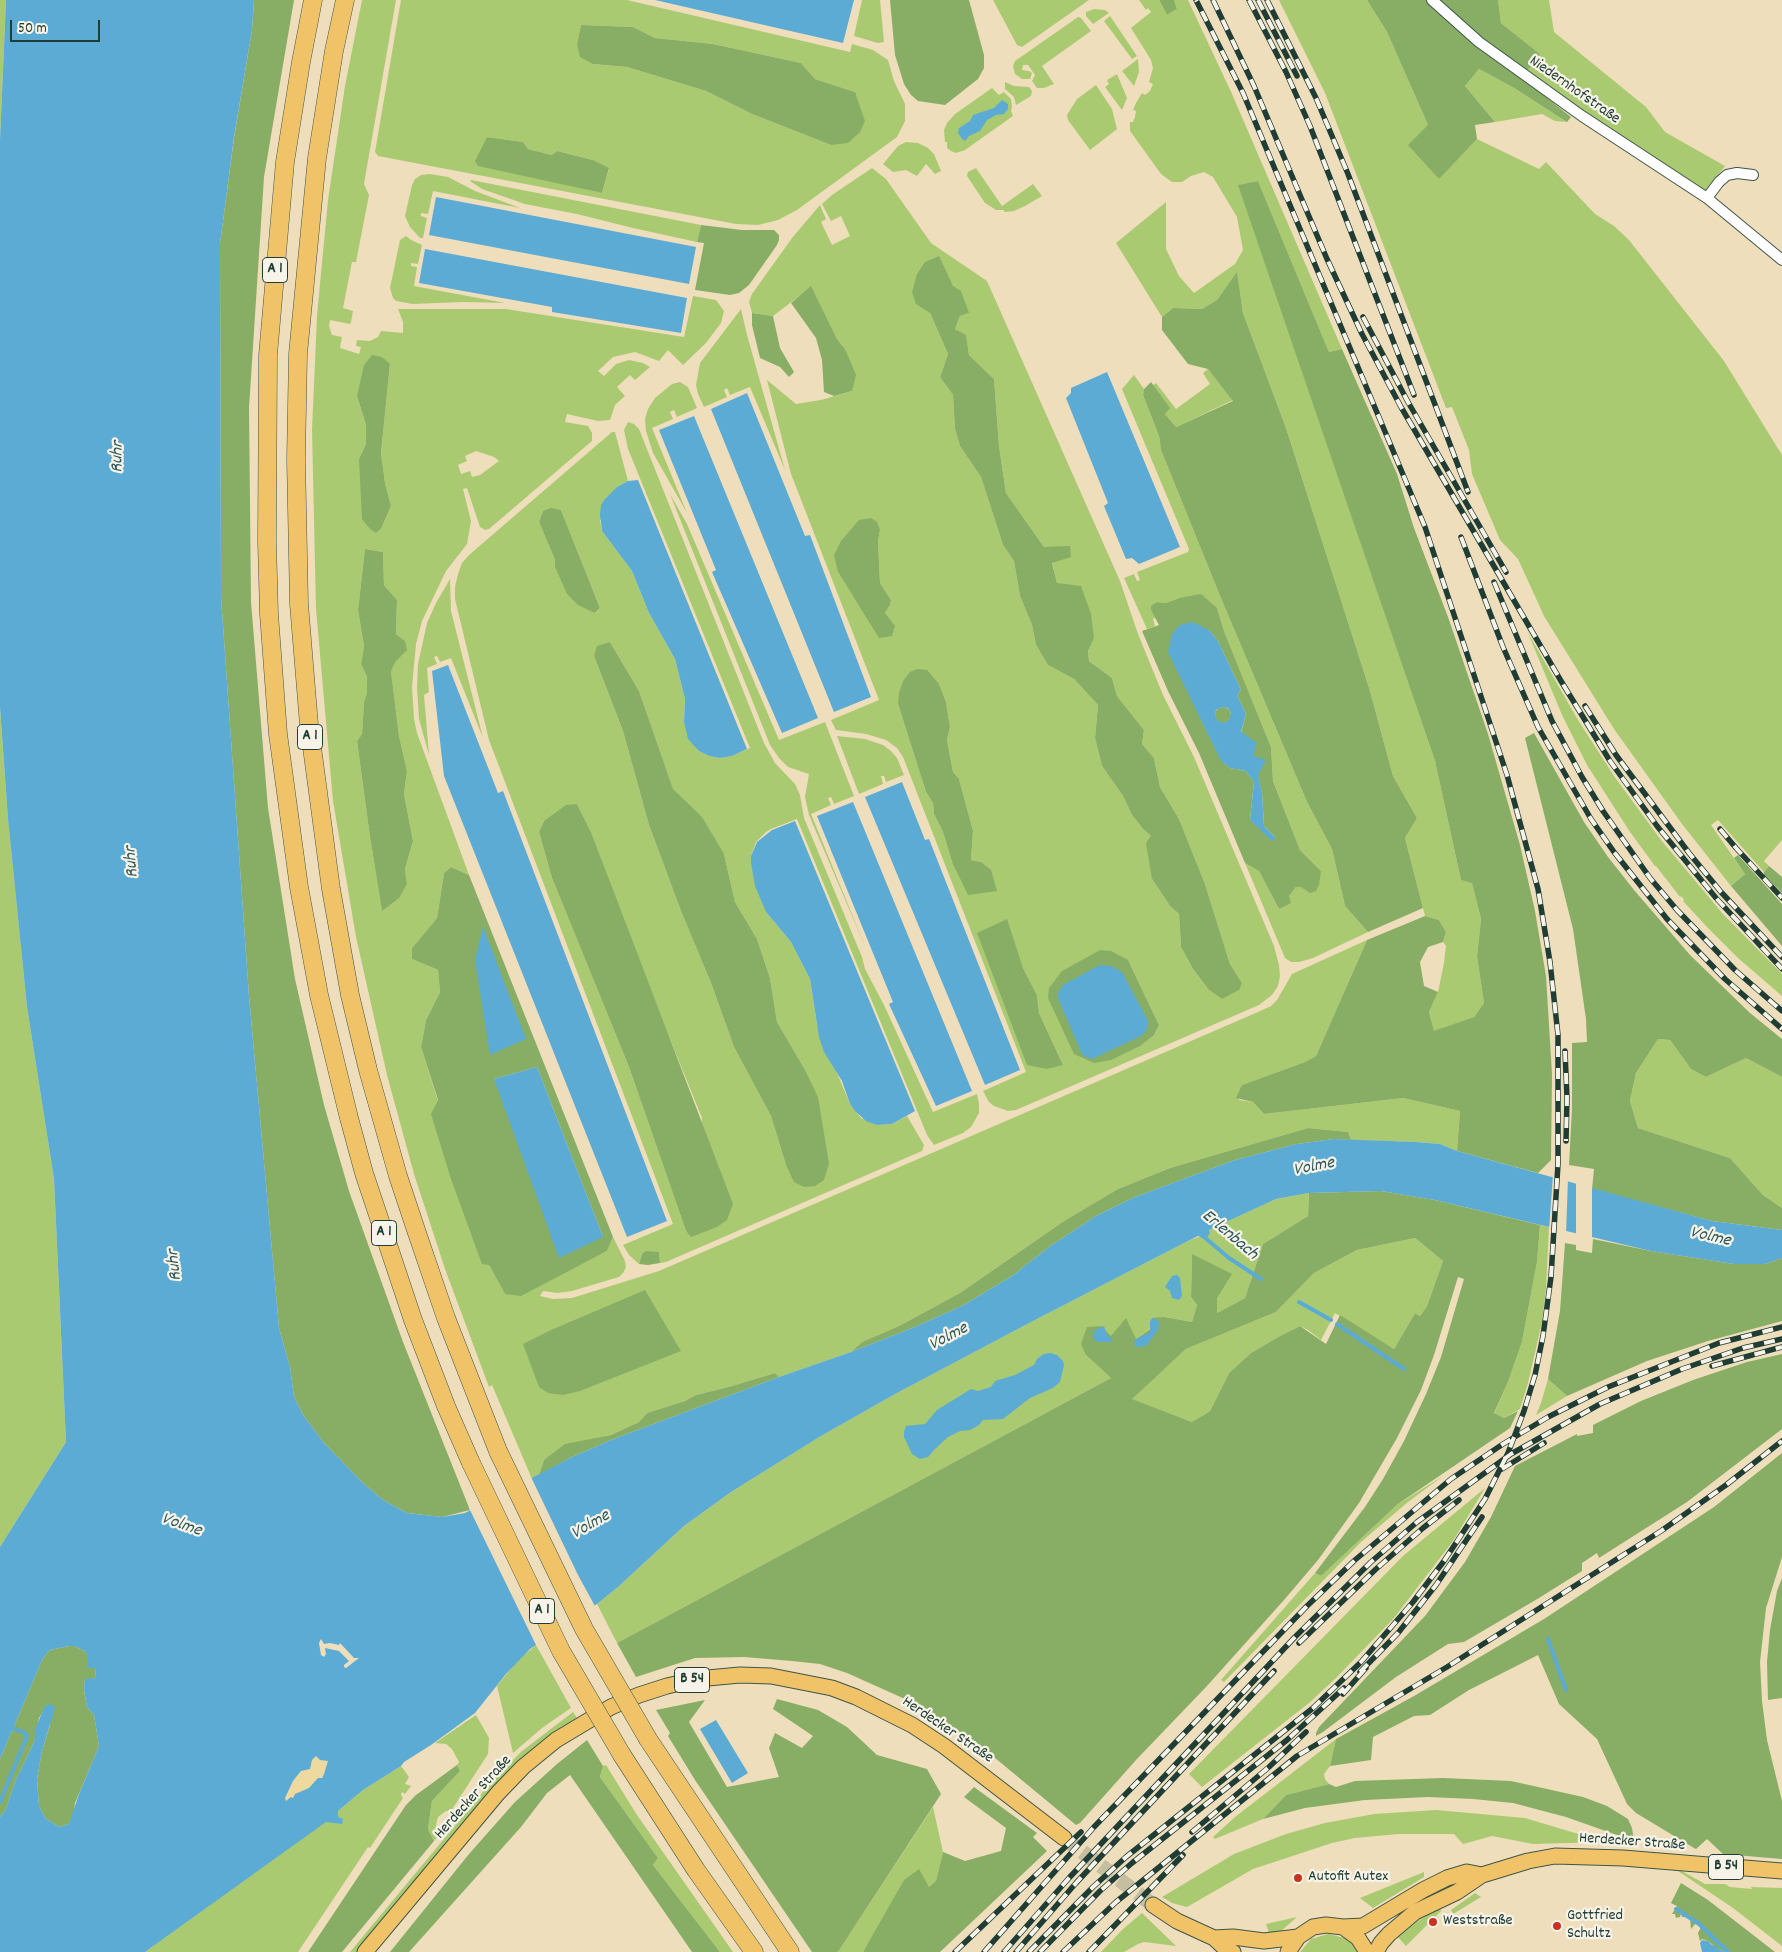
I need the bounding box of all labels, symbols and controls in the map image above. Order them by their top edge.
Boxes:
scale bar [12,10,102,42]
text: 50 m [18,18,47,40]
street label: Niedernhofstraße [1525,53,1623,129]
road number: A 1 [262,258,288,282]
water label: Ruhr [108,441,130,473]
road number: A 1 [298,724,322,750]
water label: Ruhr [121,845,145,879]
water label: Volme [1292,1153,1336,1183]
water label: Erlenbach [1196,1206,1262,1266]
road number: A 1 [372,1220,396,1246]
water label: Volme [1687,1223,1733,1253]
water label: Ruhr [164,1248,188,1282]
water label: Volme [926,1319,972,1357]
water label: Volme [568,1506,614,1546]
water label: Volme [158,1509,204,1543]
road number: A 1 [530,1598,554,1624]
road number: B 54 [674,1668,710,1692]
street label: Herdecker Straße [898,1693,996,1769]
street label: Herdecker Straße [431,1752,517,1844]
street label: Herdecker Straße [1578,1830,1686,1856]
road number: B 54 [1708,1854,1744,1880]
place label: Autofit Autex [1308,1868,1388,1888]
marker: Autofit Autex [1292,1872,1304,1884]
place label: Gottfried Schultz [1567,1907,1623,1945]
place label: Weststraße [1443,1912,1513,1932]
marker: Weststraße [1427,1916,1439,1928]
marker: Gottfried Schultz [1551,1920,1563,1932]

